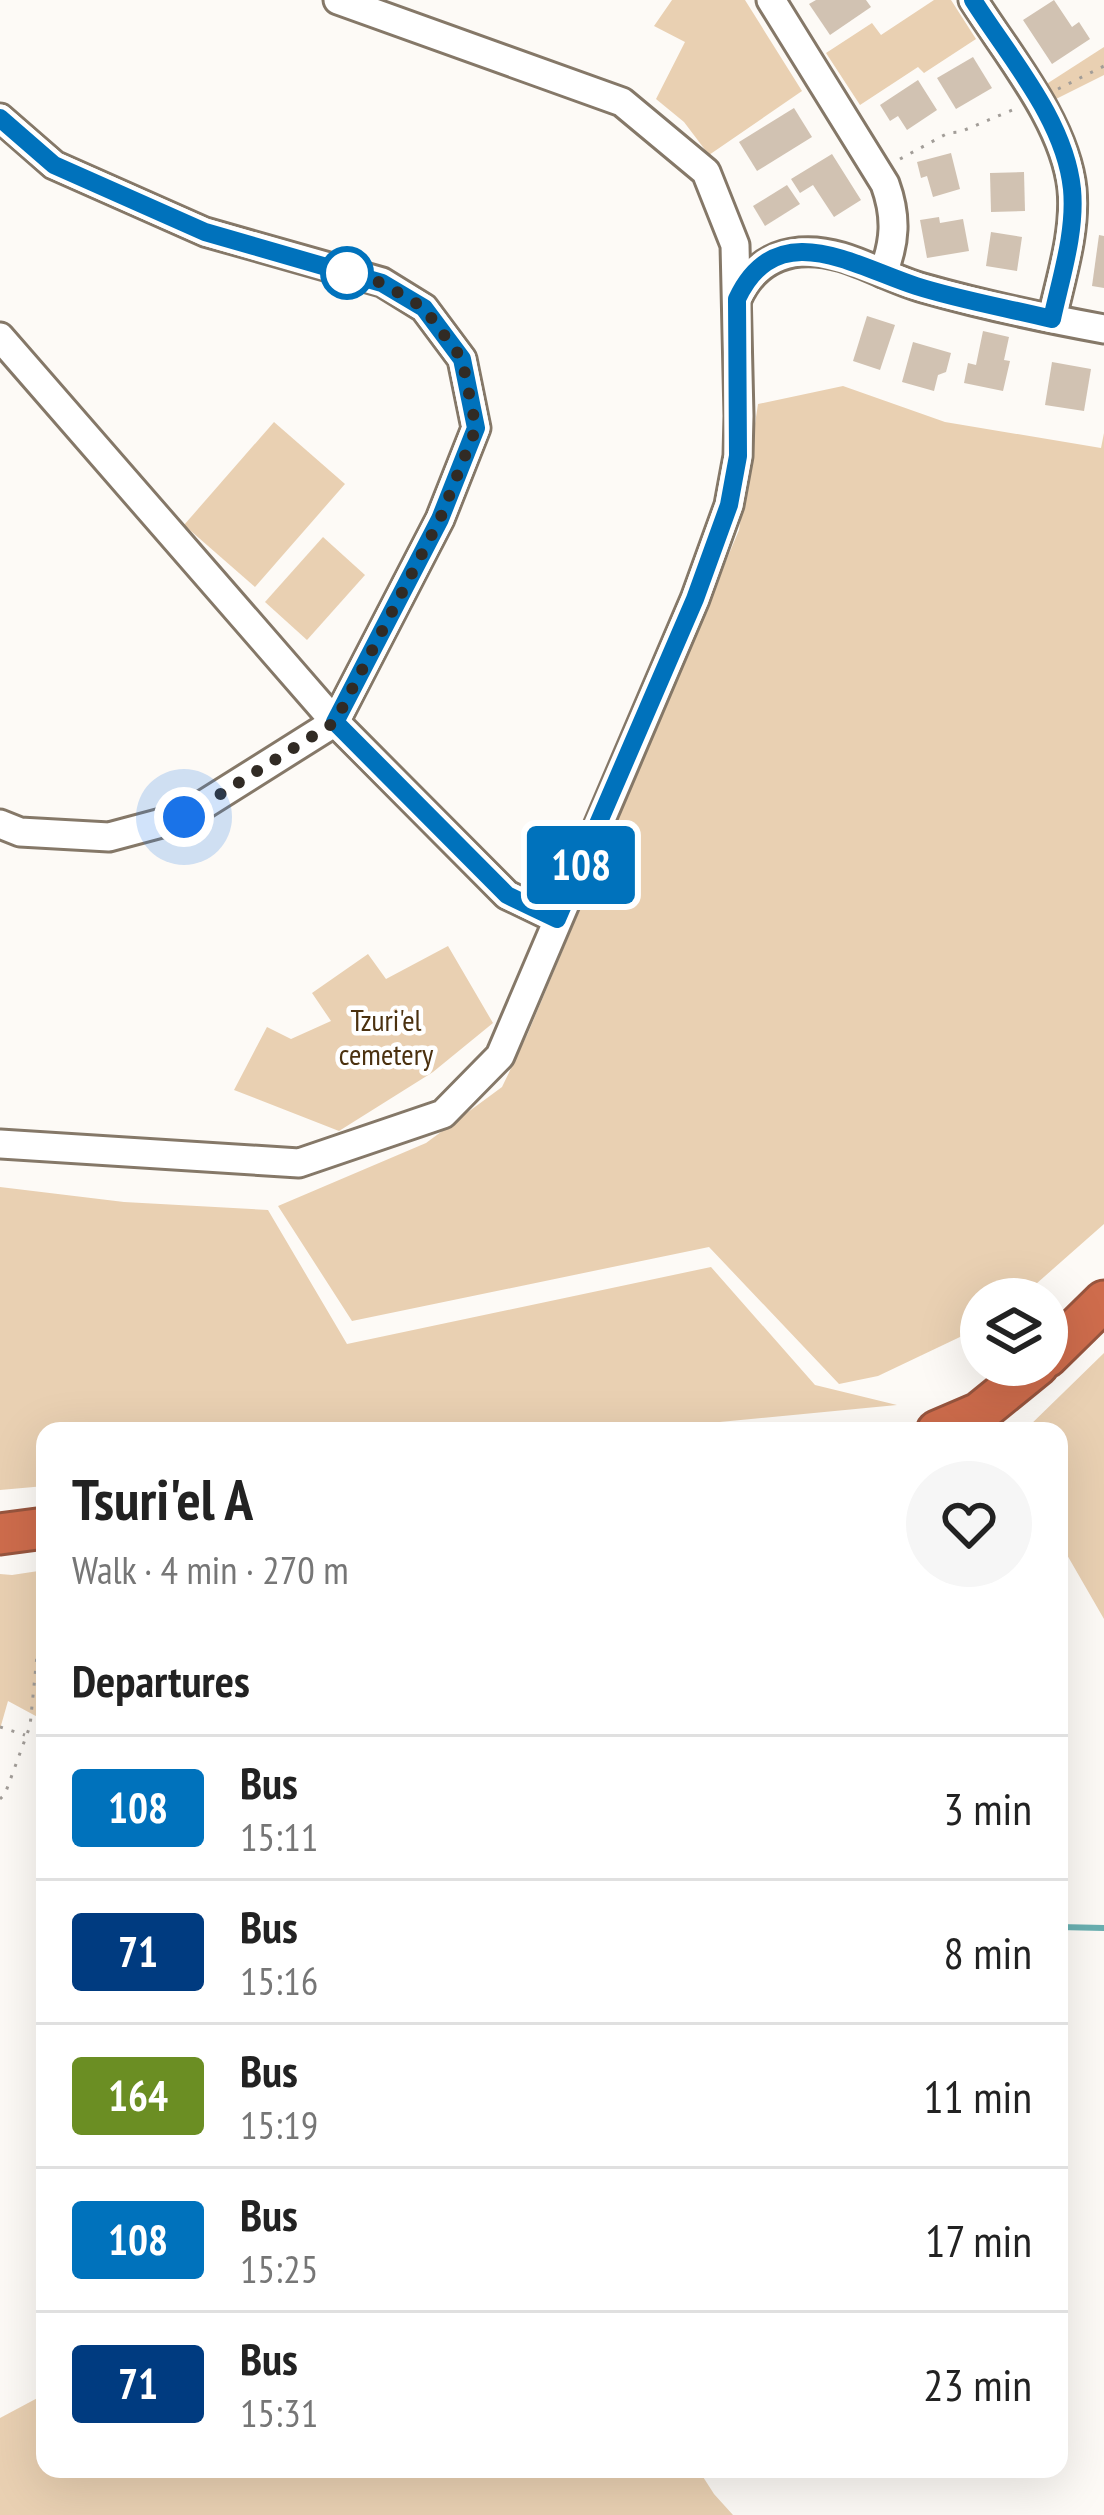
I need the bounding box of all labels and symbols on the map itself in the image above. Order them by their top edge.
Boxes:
unlabelled marker [322,248,372,298]
your location [154,787,214,847]
line badge: 108 [512,826,650,904]
park label: Tzuri'el cemetery [339,1000,434,1073]

